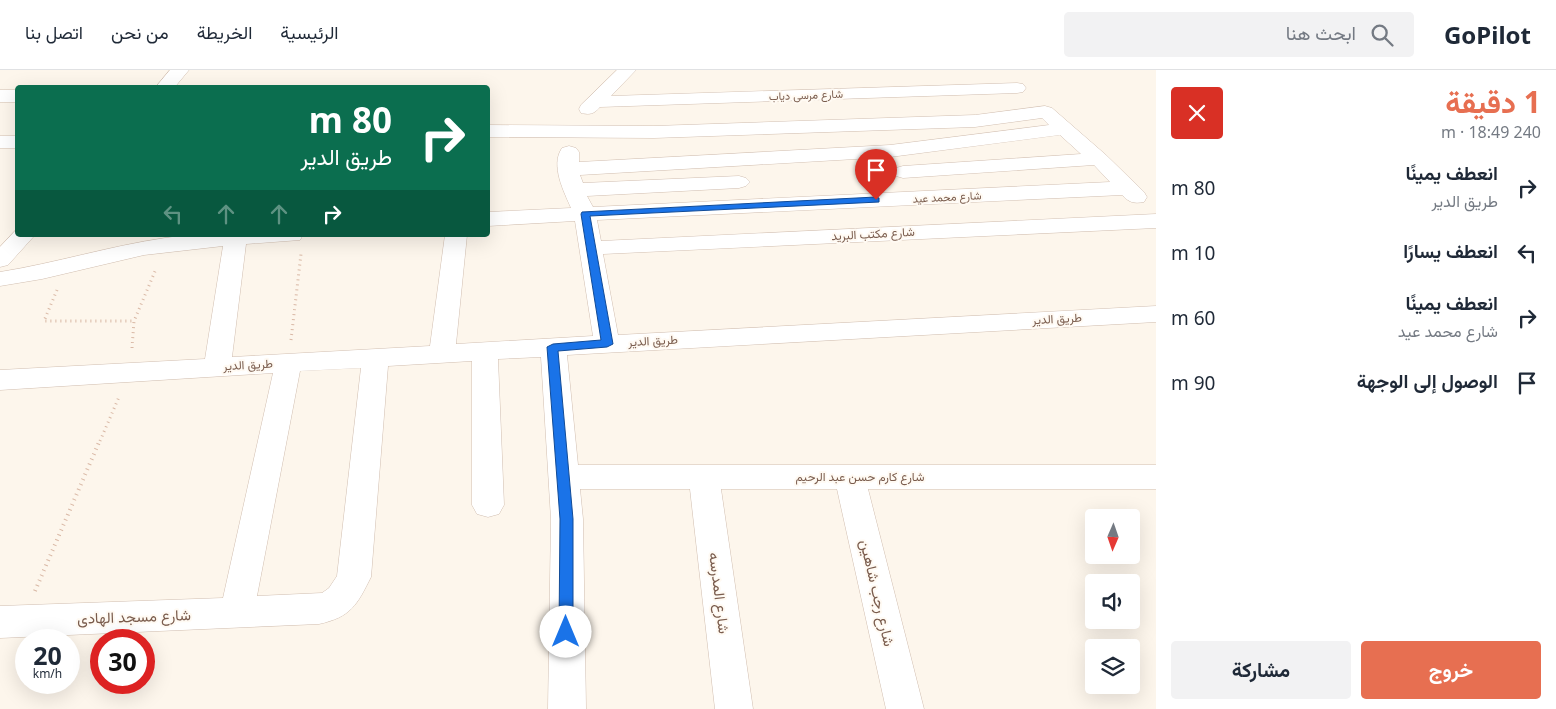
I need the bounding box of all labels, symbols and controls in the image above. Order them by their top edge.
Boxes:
search box [1064,12,1414,57]
text: GoPilot [1444,18,1531,51]
text: اتصل بنا [25,20,83,44]
text: من نحن [111,20,169,44]
text: الخريطة [197,20,252,44]
text: الرئيسية [280,20,339,44]
text: ابحث هنا [1286,20,1356,46]
icon: search [1368,21,1396,49]
text: 1 دقيقة [1445,81,1541,122]
street label: شارع مرسى دياب [769,86,844,104]
button: close [1171,87,1223,139]
text: 80 m [309,96,392,143]
icon: right [410,105,475,170]
text: 240 m · 18:49 [1441,121,1541,143]
text: طريق الدير [300,141,392,171]
pin [855,149,897,200]
icon: arrive [862,156,890,184]
text: انعطف يمينًا [1405,160,1498,186]
icon: right [1513,174,1541,202]
text: 80 m [1171,175,1215,201]
street label: شارع محمد عيد [912,187,982,207]
text: طريق الدير [1431,190,1498,212]
icon: left [159,200,187,228]
icon: ahead [212,200,240,228]
icon: ahead [265,200,293,228]
icon: right [318,200,346,228]
street label: شارع مكتب البريد [831,223,915,245]
text: انعطف يسارًا [1403,238,1498,264]
icon: left [1513,239,1541,267]
text: 10 m [1171,240,1215,266]
text: انعطف يمينًا [1405,290,1498,316]
icon: right [1513,304,1541,332]
text: 60 m [1171,305,1215,331]
street label: طريق الدير [1031,309,1083,328]
text: شارع محمد عيد [1398,320,1498,342]
street label: طريق الدير [627,331,679,350]
street label: طريق الدير [222,355,274,374]
text: الوصول إلى الوجهة [1357,368,1498,394]
icon: arrive [1513,369,1541,397]
text: 90 m [1171,370,1215,396]
street label: شارع كارم حسن عبد الرحيم [796,468,924,486]
north arrow [1085,509,1140,564]
map controls [1085,509,1140,694]
street label: شارع رجب شاهين [854,537,900,649]
street label: شارع المدرسه [703,551,735,635]
button: sound [1085,574,1140,629]
street label: شارع مسجد الهادى [77,604,191,630]
position arrow [539,605,591,657]
speed limit sign: 30 [90,629,155,694]
text: 20 [33,638,62,672]
button: layers [1085,639,1140,694]
button: مشاركة [1171,641,1351,699]
button: خروج [1361,641,1541,699]
text: km/h [33,665,62,682]

